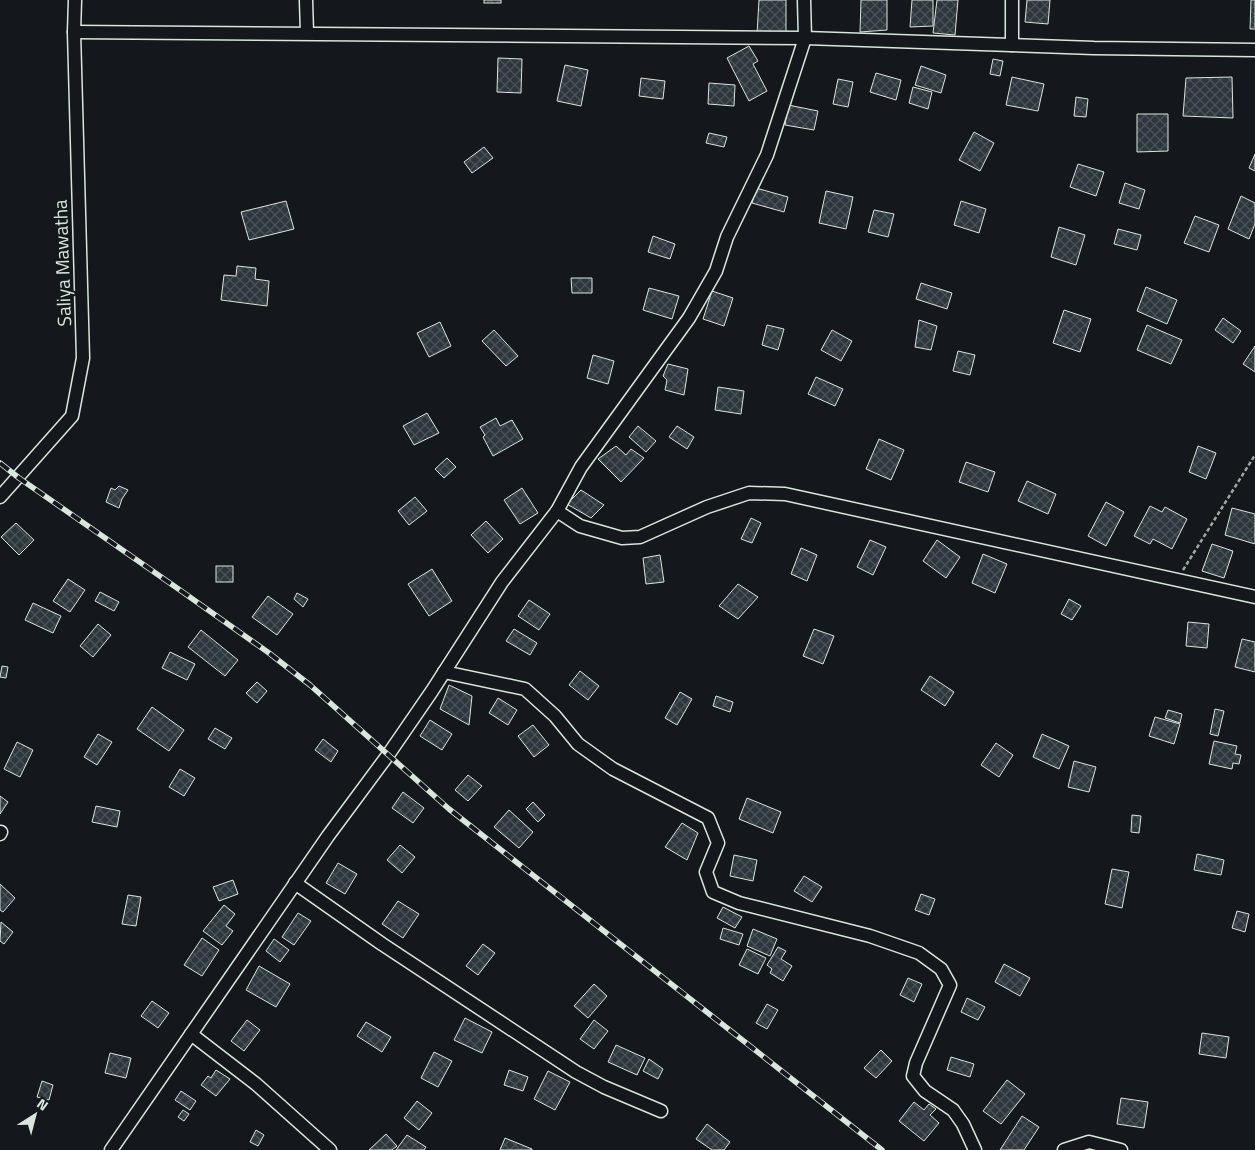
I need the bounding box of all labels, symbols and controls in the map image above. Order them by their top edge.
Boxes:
street label: Saliya Mawatha [45,199,78,327]
north arrow [10,1090,60,1140]
text: N [33,1093,53,1115]

